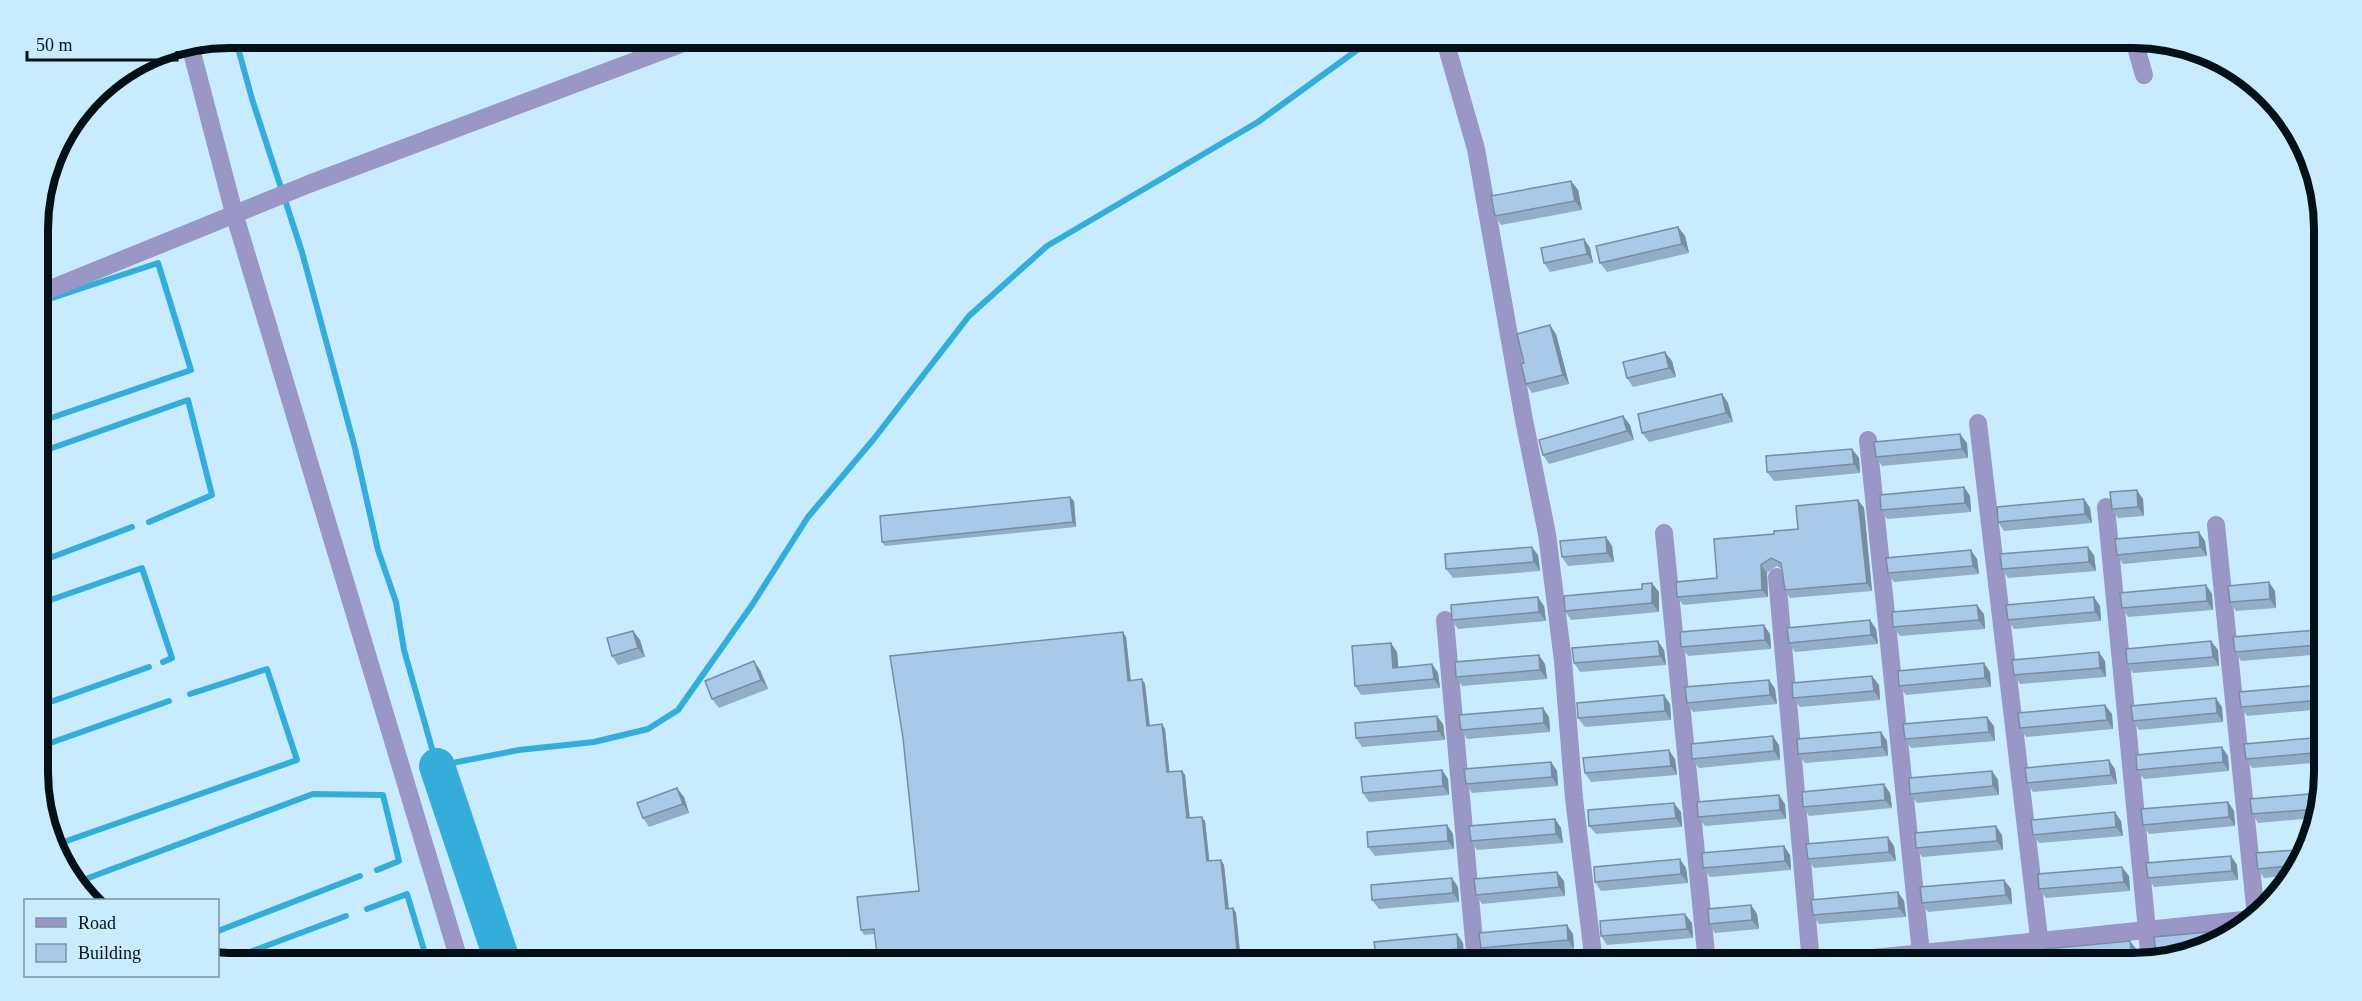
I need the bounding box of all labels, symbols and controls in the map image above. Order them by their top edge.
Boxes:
scale bar [27,24,177,62]
text: 50 m [36,35,73,55]
legend [24,899,219,977]
text: Road [78,913,116,933]
text: Building [78,943,141,963]

